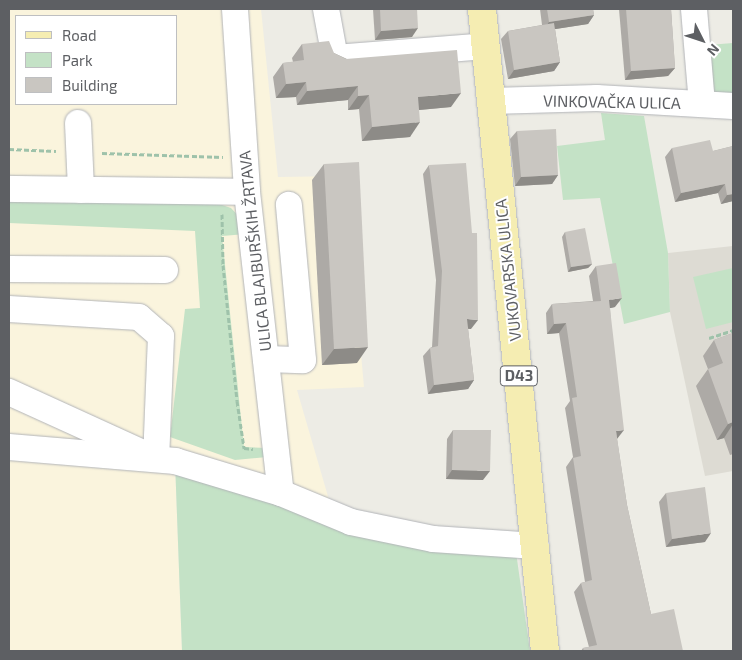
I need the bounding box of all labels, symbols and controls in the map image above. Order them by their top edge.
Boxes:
legend [15,15,178,105]
north arrow [677,15,727,65]
text: Road [62,26,97,44]
text: N [704,41,723,60]
text: Park [62,51,93,69]
text: Building [62,76,117,94]
street label: VINKOVAČKA ULICA [543,91,681,113]
street label: ULICA BLAJBURŠKIH ŽRTAVA [235,149,275,353]
street label: VUKOVARSKA ULICA [491,198,525,342]
road number: D43 [499,364,539,388]

